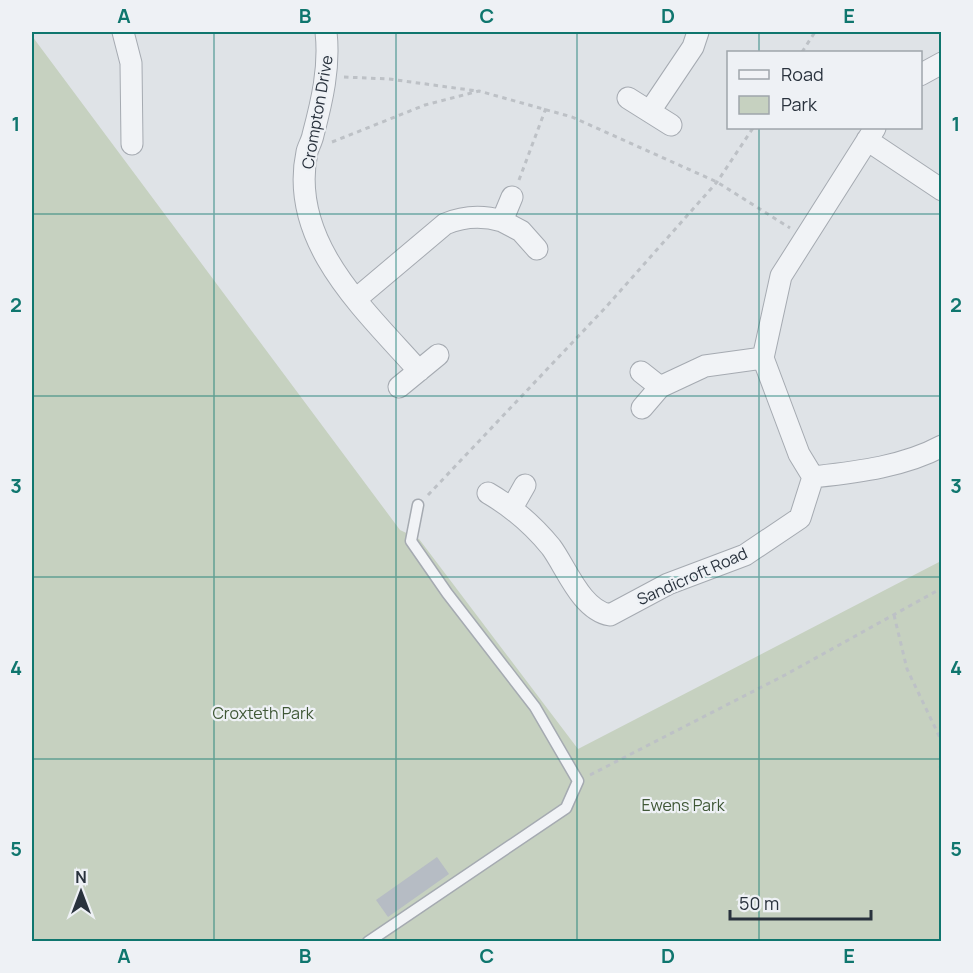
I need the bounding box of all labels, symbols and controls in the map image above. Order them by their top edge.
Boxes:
text: A [117,2,131,29]
text: B [299,2,312,29]
text: C [480,2,494,29]
text: D [661,2,675,29]
text: E [843,2,855,29]
legend [727,51,922,129]
street label: Crompton Drive [296,53,338,171]
text: Road [781,62,824,86]
text: Park [781,92,818,116]
text: 1 [12,110,20,137]
text: 1 [952,110,960,137]
text: 2 [10,291,22,318]
text: 2 [950,291,962,318]
text: 3 [10,472,22,499]
text: 3 [950,472,962,499]
street label: Sandicroft Road [633,542,751,610]
text: 4 [10,654,22,681]
text: 4 [950,654,962,681]
park label: Croxteth Park [212,702,315,724]
park label: Ewens Park [641,794,726,816]
text: 5 [10,835,22,862]
text: 5 [950,835,962,862]
north arrow [51,862,111,922]
text: N [75,866,87,888]
scale bar [730,883,871,921]
text: 50 m [739,891,779,915]
text: A [117,942,131,969]
text: B [299,942,312,969]
text: C [480,942,494,969]
text: D [661,942,675,969]
text: E [843,942,855,969]

